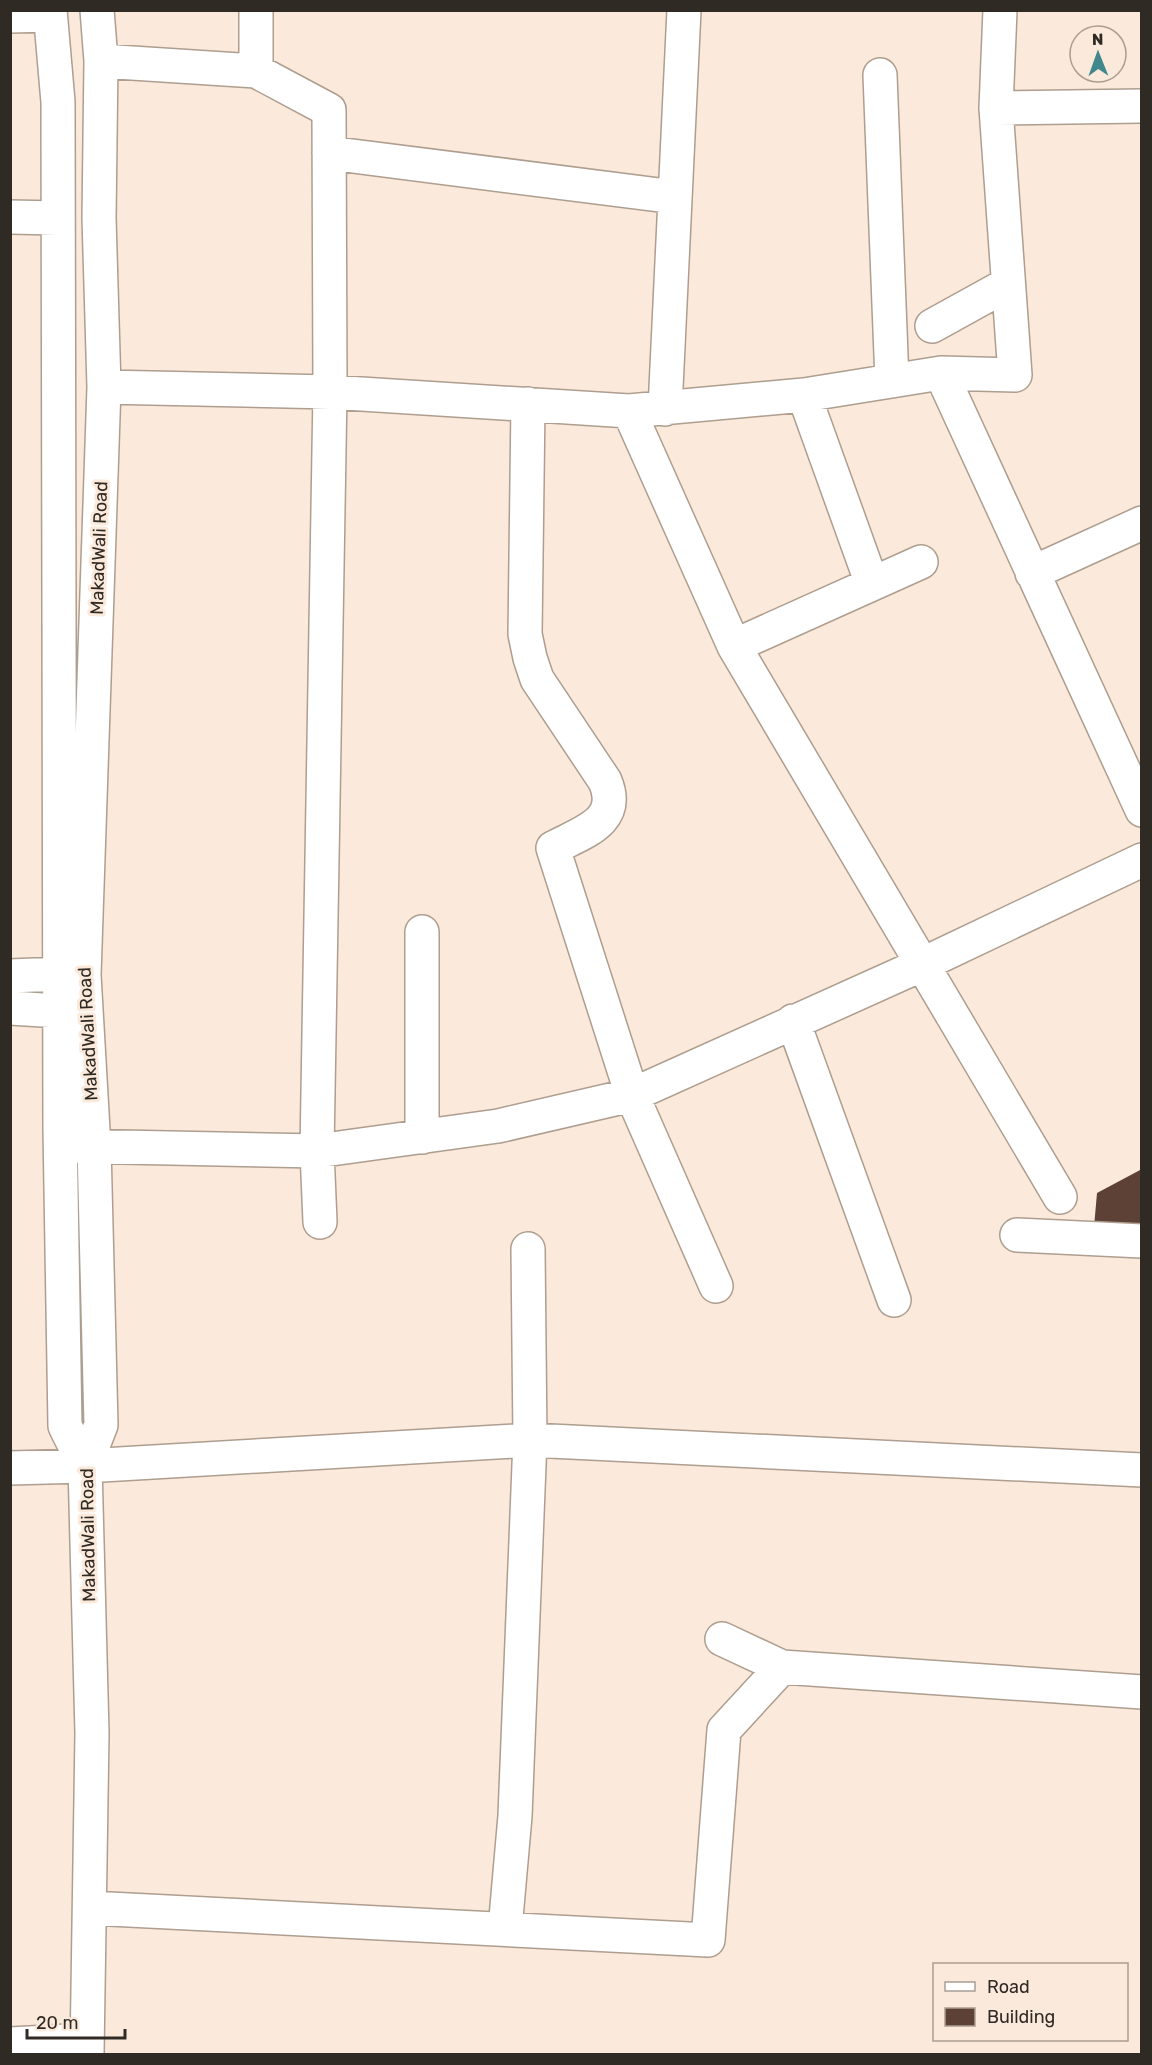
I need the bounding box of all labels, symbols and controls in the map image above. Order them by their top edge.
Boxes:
north arrow [1068,24,1128,84]
text: N [1092,30,1104,49]
street label: MakadWali Road [86,481,112,615]
street label: MakadWali Road [74,967,102,1101]
street label: MakadWali Road [76,1468,100,1602]
legend [933,1963,1128,2041]
text: Road [987,1976,1030,1998]
scale bar [27,2002,124,2040]
text: Building [987,2006,1055,2028]
text: 20 m [36,2012,78,2034]

